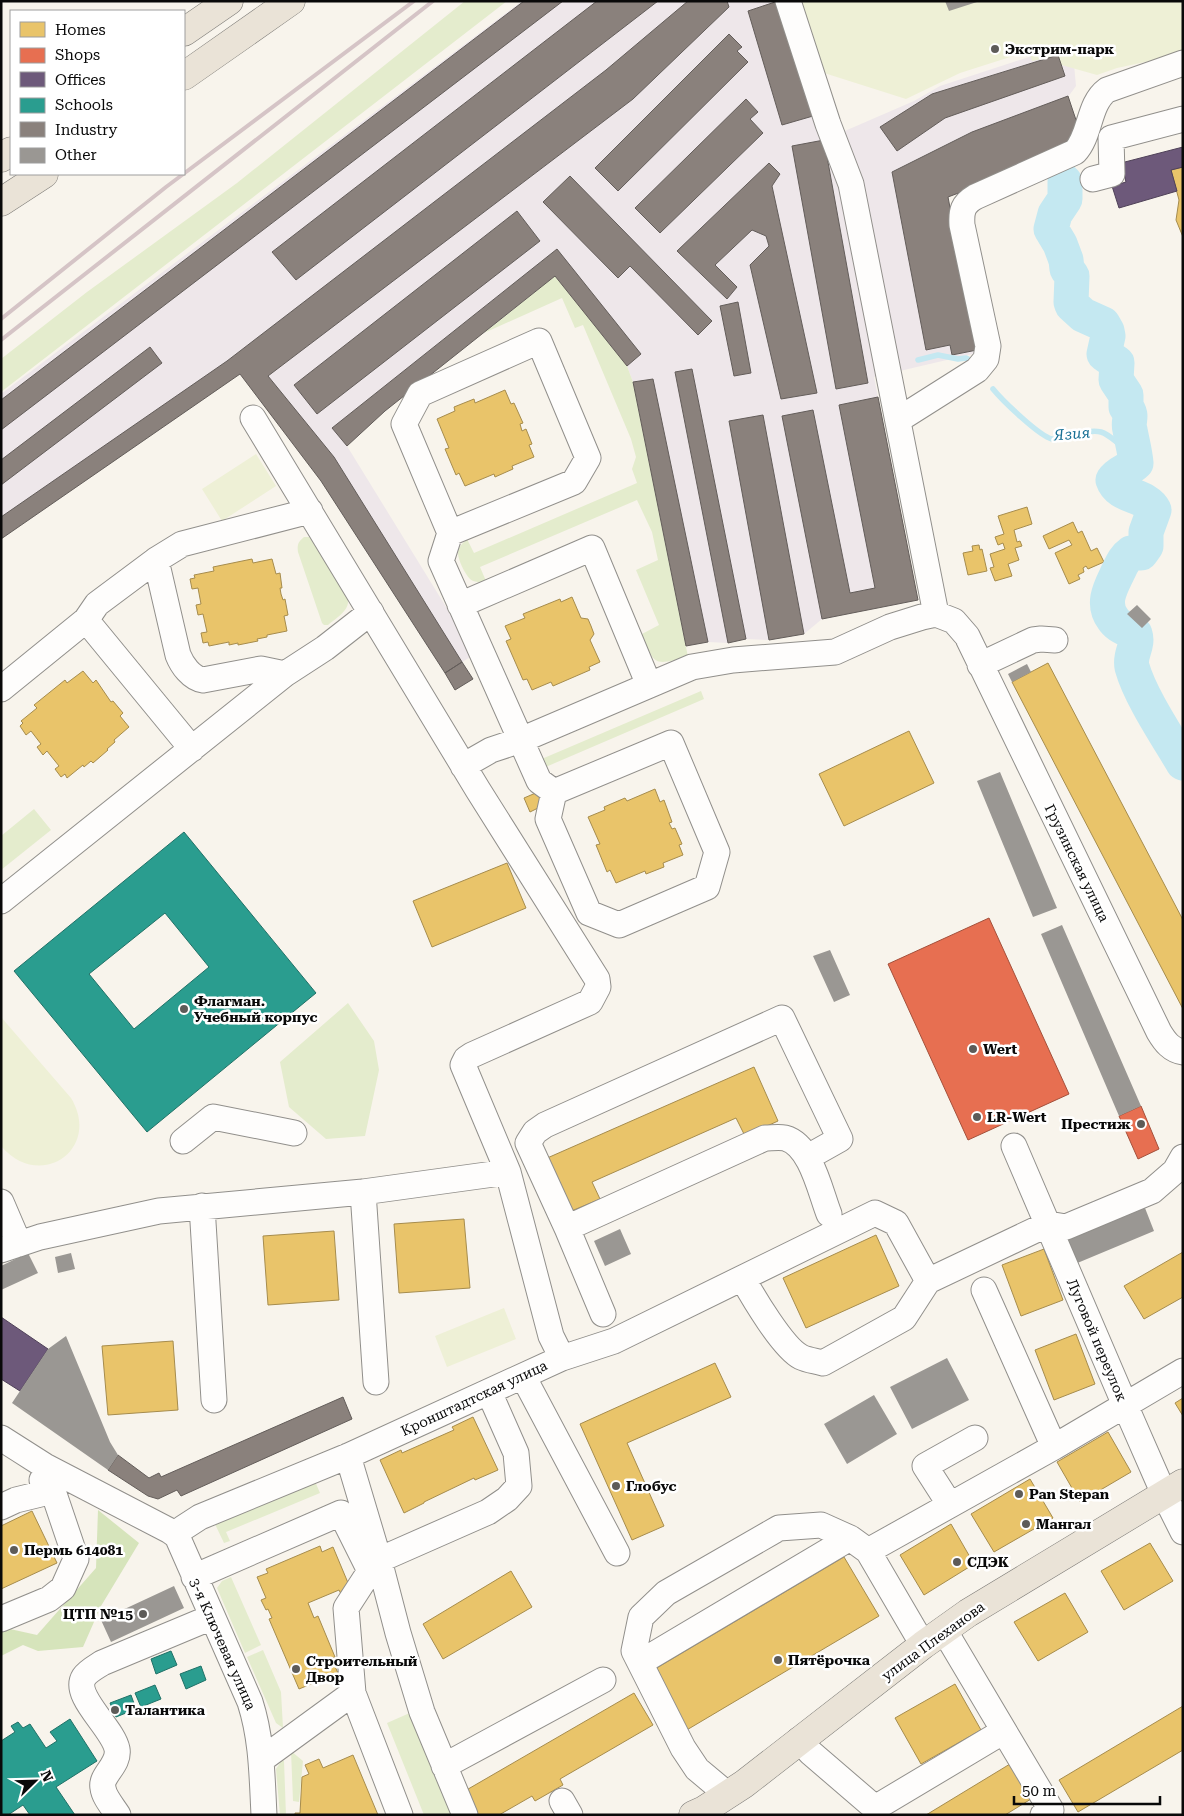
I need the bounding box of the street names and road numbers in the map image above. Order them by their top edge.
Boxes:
street label: Грузинская улица [1042,802,1113,925]
street label: Луговой переулок [1064,1276,1130,1404]
street label: Кронштадтская улица [398,1357,550,1439]
street label: 3-я Ключевая улица [187,1576,259,1713]
street label: улица Плеханова [878,1598,988,1684]

